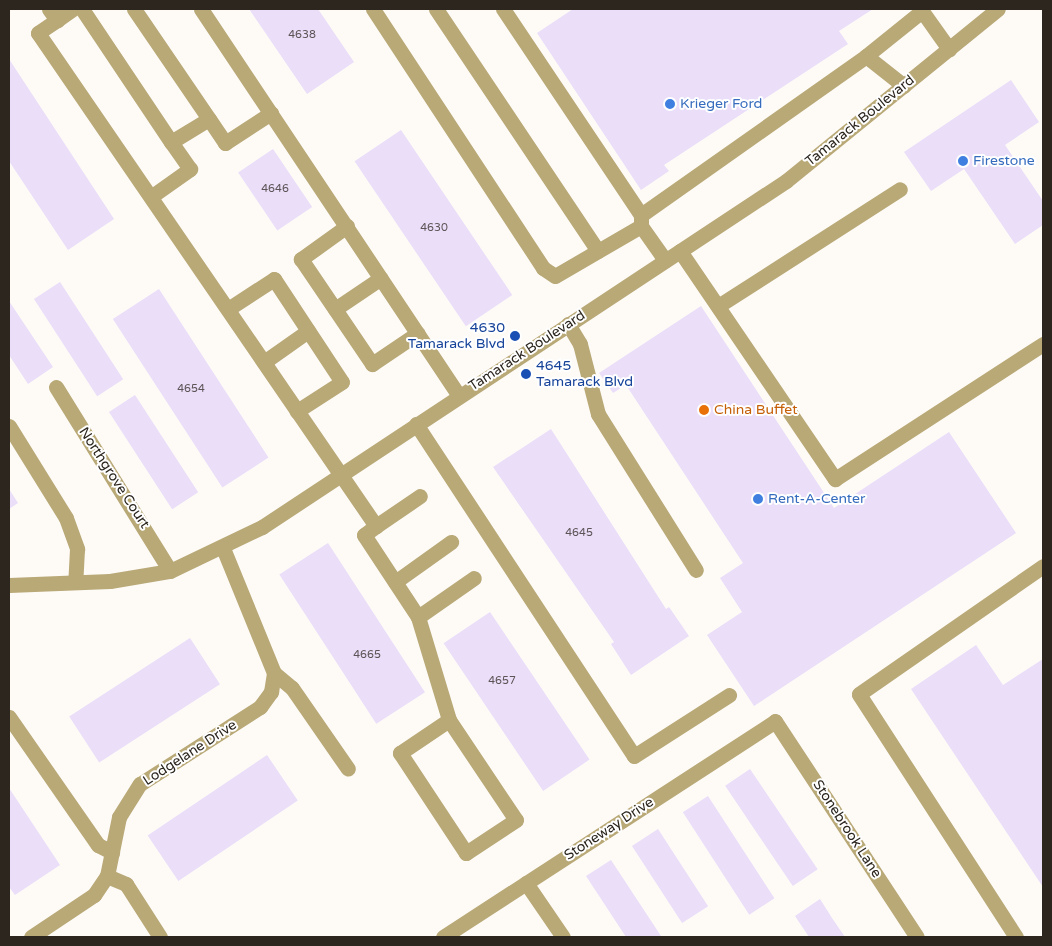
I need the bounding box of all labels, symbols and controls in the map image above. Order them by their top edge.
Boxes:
house number: 4638 [288,28,316,42]
street label: Tamarack Boulevard [802,72,918,170]
place label: Krieger Ford [680,96,762,112]
marker: Krieger Ford [664,98,676,110]
place label: Firestone [973,153,1035,169]
marker: Firestone [957,155,969,167]
house number: 4646 [261,182,289,196]
house number: 4630 [420,221,448,235]
street label: Tamarack Boulevard [466,307,588,395]
place label: 4630 Tamarack Blvd [408,320,505,352]
marker: 4630 Tamarack Blvd [509,330,521,342]
place label: 4645 Tamarack Blvd [536,358,633,391]
marker: 4645 Tamarack Blvd [520,368,532,380]
house number: 4654 [177,382,205,396]
place label: China Buffet [714,402,798,418]
marker: China Buffet [698,404,710,416]
street label: Northgrove Court [75,424,153,532]
place label: Rent-A-Center [768,491,865,507]
marker: Rent-A-Center [752,493,764,505]
house number: 4645 [565,526,593,540]
house number: 4665 [353,648,381,662]
house number: 4657 [488,674,516,688]
street label: Lodgelane Drive [140,717,240,789]
street label: Stonebrook Lane [809,777,885,881]
street label: Stoneway Drive [561,794,657,864]

